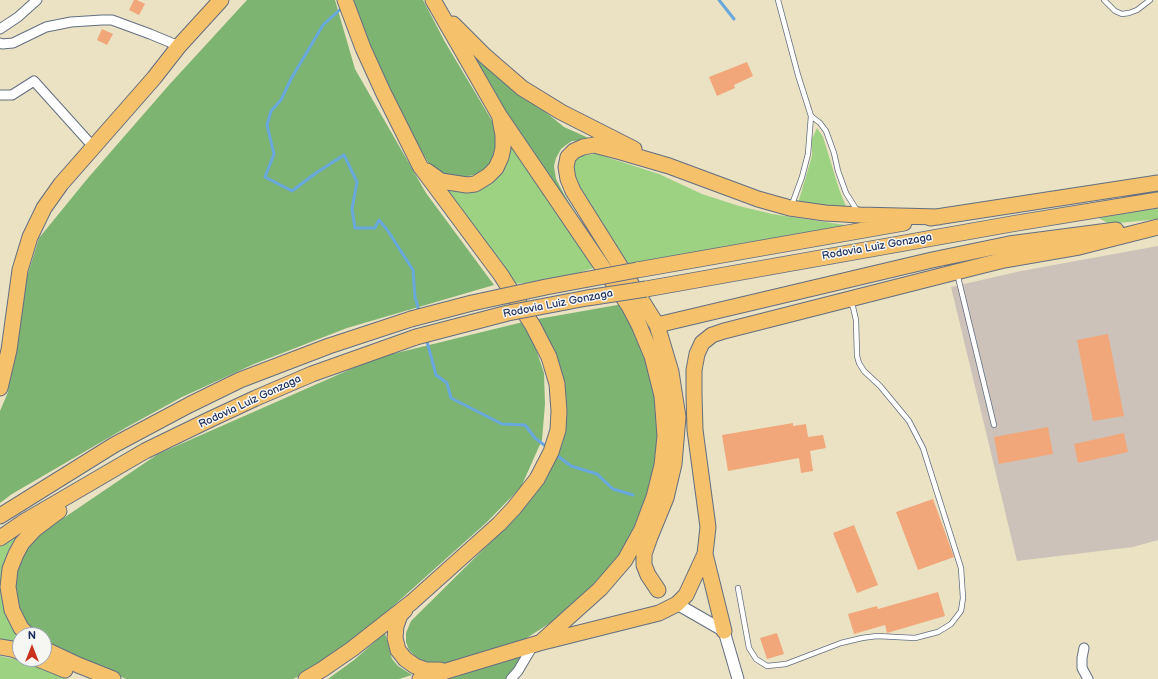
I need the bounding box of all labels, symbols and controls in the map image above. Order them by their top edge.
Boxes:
street label: Rodovia Luiz Gonzaga [821,231,933,263]
street label: Rodovia Luiz Gonzaga [502,287,614,321]
street label: Rodovia Luiz Gonzaga [197,372,303,432]
north arrow [12,627,52,667]
text: N [28,629,36,642]

